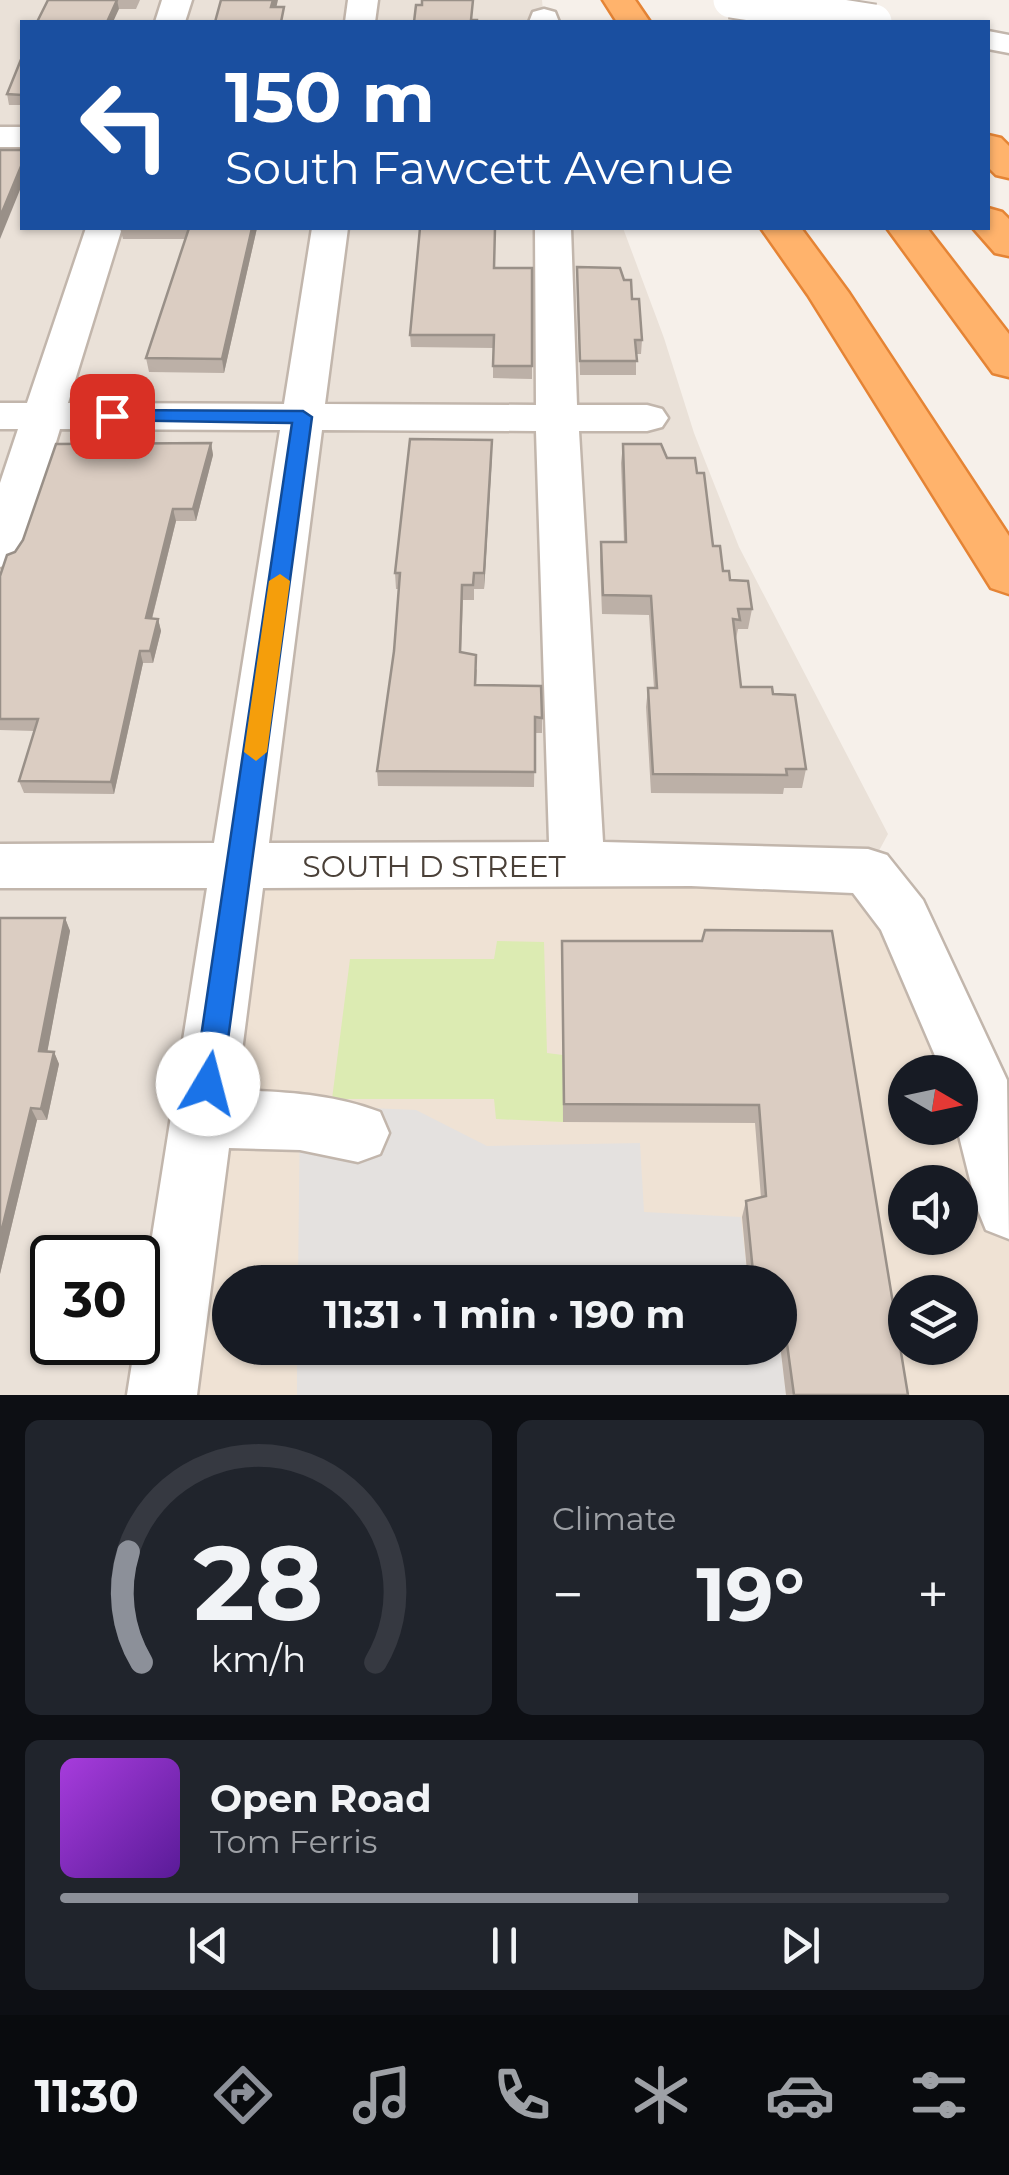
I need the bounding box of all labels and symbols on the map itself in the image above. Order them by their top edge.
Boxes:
pin [70,374,155,459]
street label: SOUTH D STREET [302,848,567,885]
position arrow [156,1032,260,1136]
north arrow [888,1055,978,1145]
speed limit sign: 30 [30,1235,160,1365]

